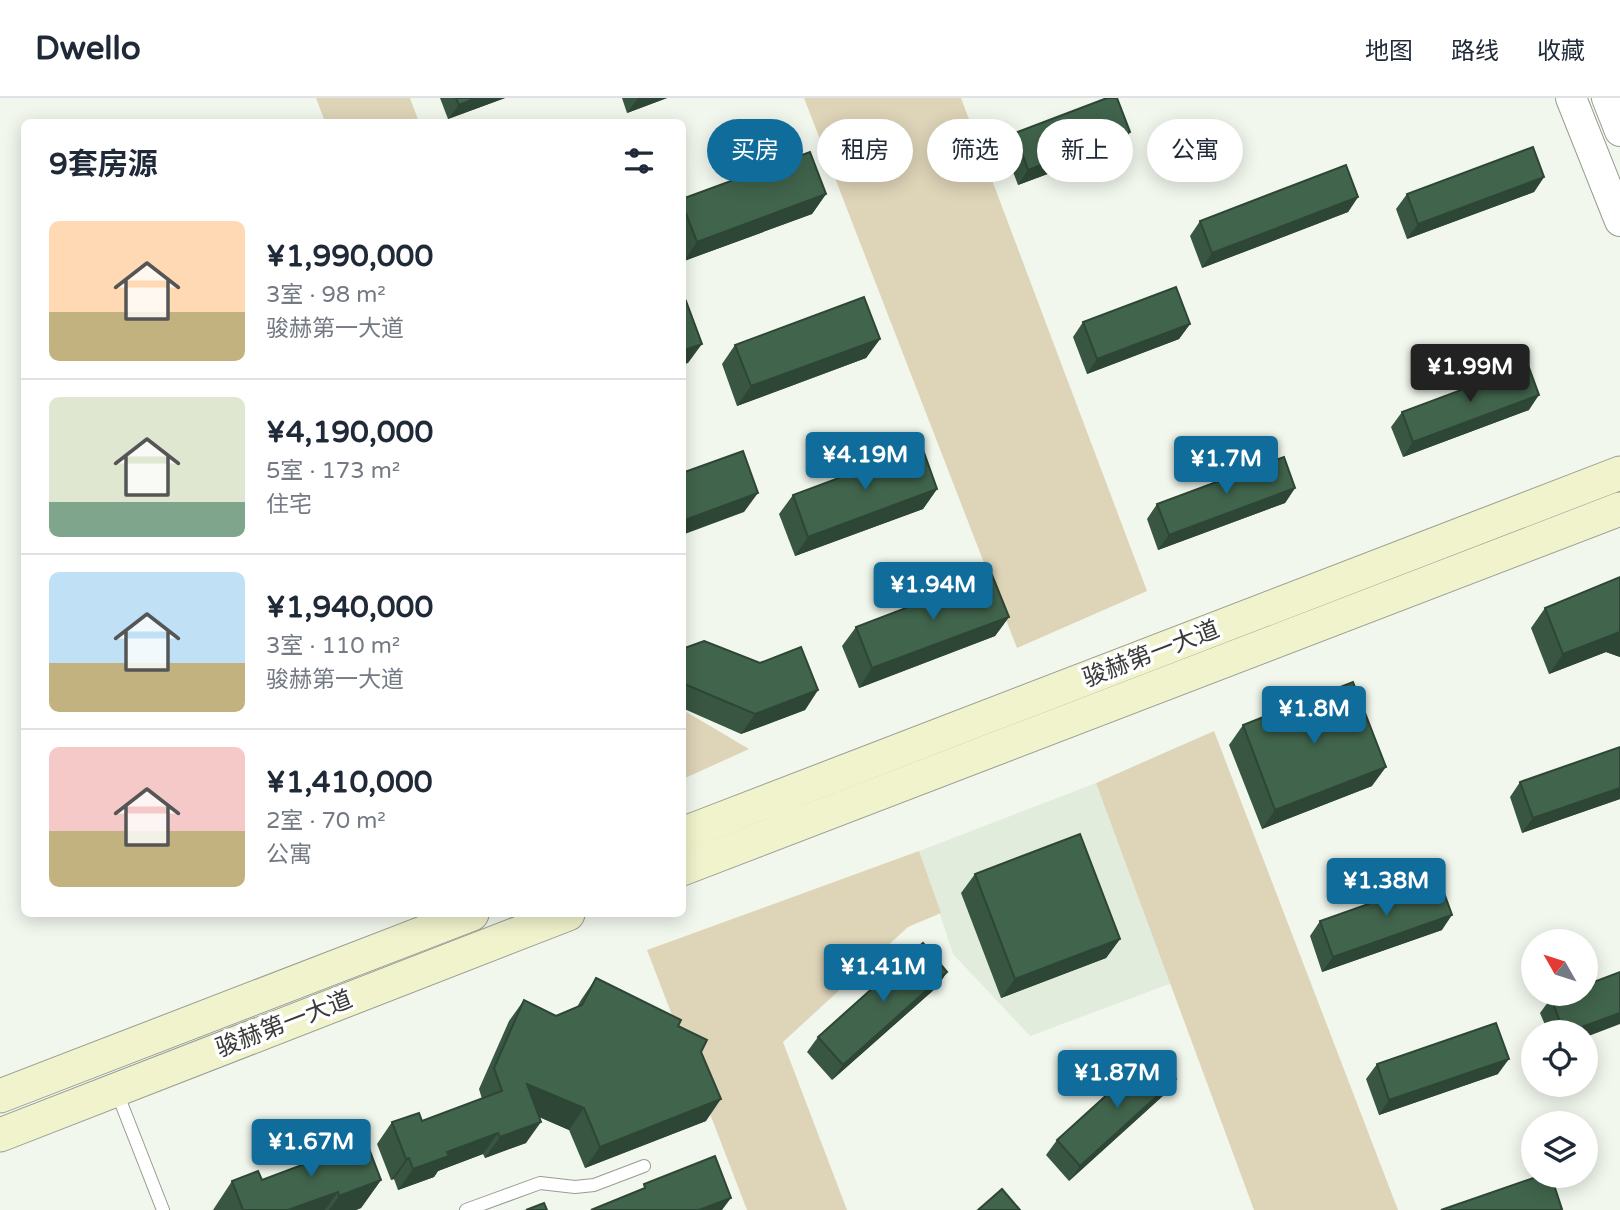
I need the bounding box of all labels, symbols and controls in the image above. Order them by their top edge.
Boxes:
text: Dwello [35,29,141,68]
text: 地图 [1365,37,1413,66]
text: 路线 [1451,37,1499,66]
text: 收藏 [1537,37,1585,66]
chip: 买房 [707,119,803,182]
chip: 租房 [817,119,913,182]
chip: 筛选 [927,119,1023,182]
chip: 新上 [1037,119,1133,182]
chip: 公寓 [1147,119,1243,182]
icon: filters [620,142,658,180]
text: 9套房源 [49,146,158,183]
text: ¥1,990,000 [266,238,433,275]
icon: home [105,249,189,333]
text: 3室 · 98 m² [266,281,386,309]
text: 骏赫第一大道 [266,315,404,343]
pin: ¥1.99M [1413,344,1527,404]
text: ¥1.99M [1427,353,1513,381]
text: ¥4,190,000 [266,414,433,451]
icon: home [105,425,189,509]
pin: ¥4.19M [808,432,922,492]
pin: ¥1.7M [1177,436,1275,496]
text: ¥4.19M [822,441,908,469]
text: ¥1.7M [1190,445,1262,473]
text: 5室 · 173 m² [266,457,400,485]
text: 住宅 [266,491,312,519]
pin: ¥1.94M [876,562,990,622]
text: ¥1.94M [890,571,976,599]
text: ¥1,940,000 [266,589,433,626]
icon: home [105,600,189,684]
street label: 骏赫第一大道 [1079,615,1223,693]
text: 3室 · 110 m² [266,632,400,660]
text: 骏赫第一大道 [266,666,404,694]
pin: ¥1.8M [1265,686,1363,746]
text: ¥1.8M [1278,695,1350,723]
text: ¥1,410,000 [266,764,433,801]
icon: home [105,775,189,859]
text: 2室 · 70 m² [266,807,386,835]
text: 公寓 [266,841,312,869]
pin: ¥1.38M [1329,858,1443,918]
text: ¥1.38M [1343,867,1429,895]
north arrow [1521,929,1598,1006]
map controls [1521,929,1598,1188]
pin: ¥1.41M [826,944,940,1004]
text: ¥1.41M [840,953,926,981]
street label: 骏赫第一大道 [212,985,356,1063]
button: locate [1521,1020,1598,1097]
pin: ¥1.87M [1060,1051,1174,1110]
text: ¥1.87M [1074,1059,1160,1087]
button: layers [1521,1111,1598,1188]
pin: ¥1.67M [254,1119,368,1179]
text: ¥1.67M [268,1128,354,1156]

